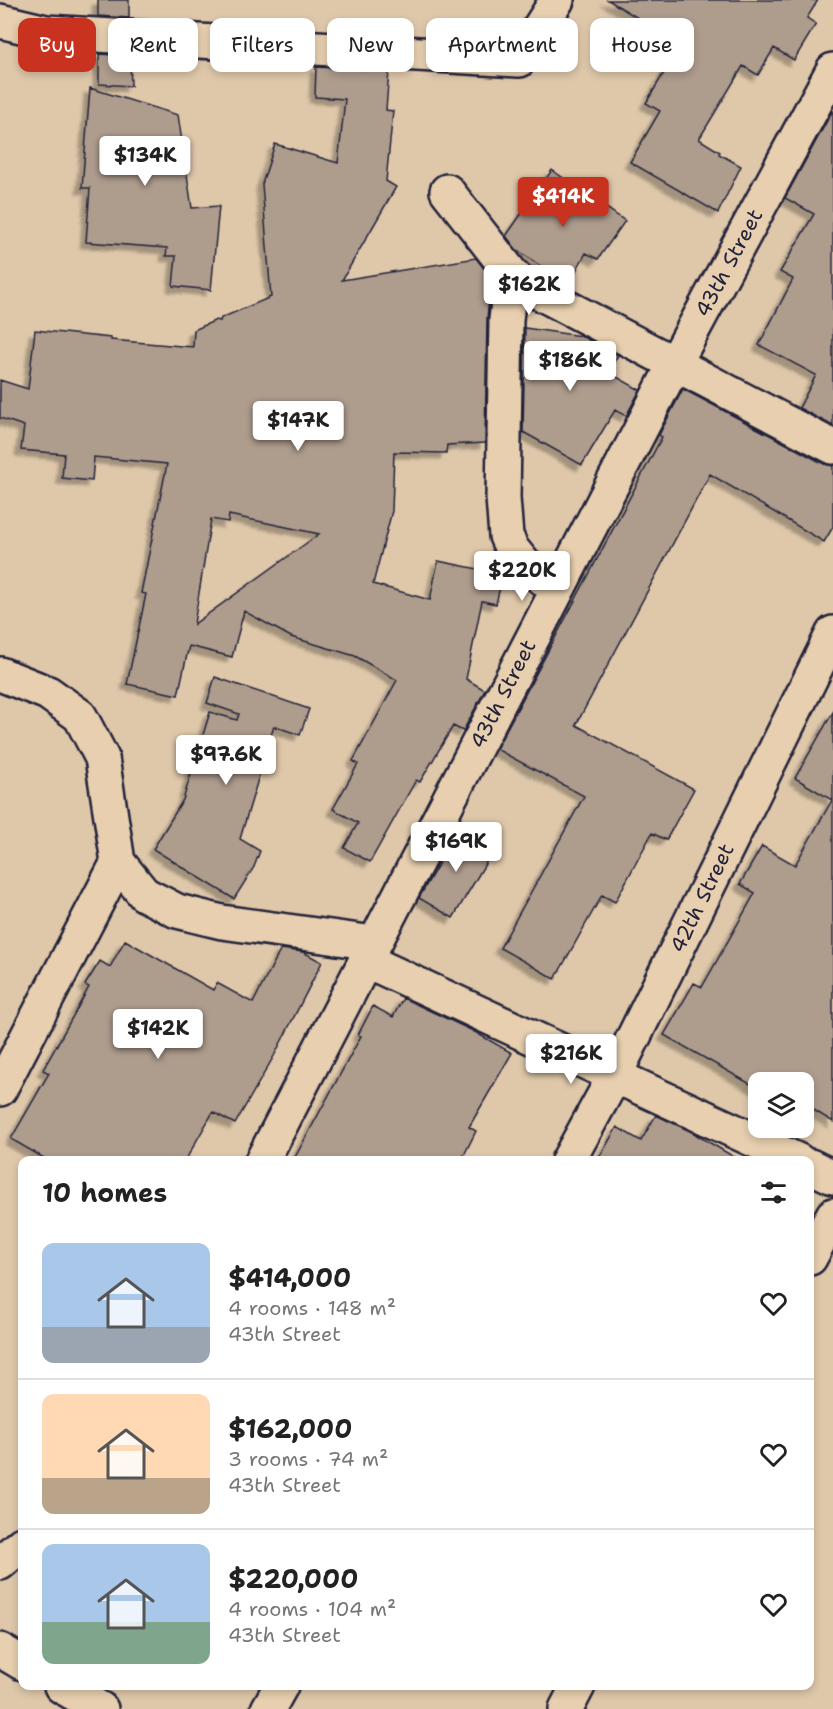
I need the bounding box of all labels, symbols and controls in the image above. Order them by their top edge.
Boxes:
chip: Buy [18,18,96,72]
chip: Rent [108,18,198,72]
chip: Filters [210,18,315,72]
chip: New [327,18,414,72]
chip: Apartment [426,18,578,72]
chip: House [590,18,694,72]
pin: $134K [103,136,187,187]
text: $134K [113,142,177,168]
pin: $414K [521,177,605,228]
text: $414K [532,183,594,209]
street label: 43th Street [689,204,769,322]
pin: $162K [487,265,571,316]
text: $162K [498,271,560,297]
pin: $186K [528,341,612,392]
text: $186K [538,347,602,373]
pin: $147K [256,401,340,452]
text: $147K [267,407,329,433]
pin: $220K [480,551,564,602]
text: $220K [488,557,556,583]
street label: 43th Street [464,635,542,753]
pin: $97.6K [177,735,275,786]
text: $97.6K [190,741,262,767]
pin: $169K [414,822,498,873]
text: $169K [425,828,487,854]
street label: 42th Street [664,839,740,957]
pin: $142K [116,1009,200,1060]
text: $142K [127,1015,189,1041]
pin: $216K [529,1034,613,1085]
text: $216K [540,1040,602,1066]
map controls [748,1072,814,1138]
button: layers [748,1072,814,1138]
text: 10 homes [42,1175,167,1210]
icon: filters [757,1176,790,1209]
text: $414,000 [228,1260,351,1295]
icon: home [90,1267,162,1339]
icon: heart [757,1287,790,1320]
text: 4 rooms · 148 m² [228,1295,396,1321]
text: 43th Street [228,1321,341,1347]
text: $162,000 [228,1411,352,1446]
icon: home [90,1418,162,1490]
icon: heart [757,1438,790,1471]
text: 3 rooms · 74 m² [228,1446,388,1472]
text: 43th Street [228,1472,341,1498]
text: $220,000 [228,1561,358,1596]
icon: home [90,1568,162,1640]
icon: heart [757,1588,790,1621]
text: 4 rooms · 104 m² [228,1596,396,1622]
text: 43th Street [228,1622,341,1648]

